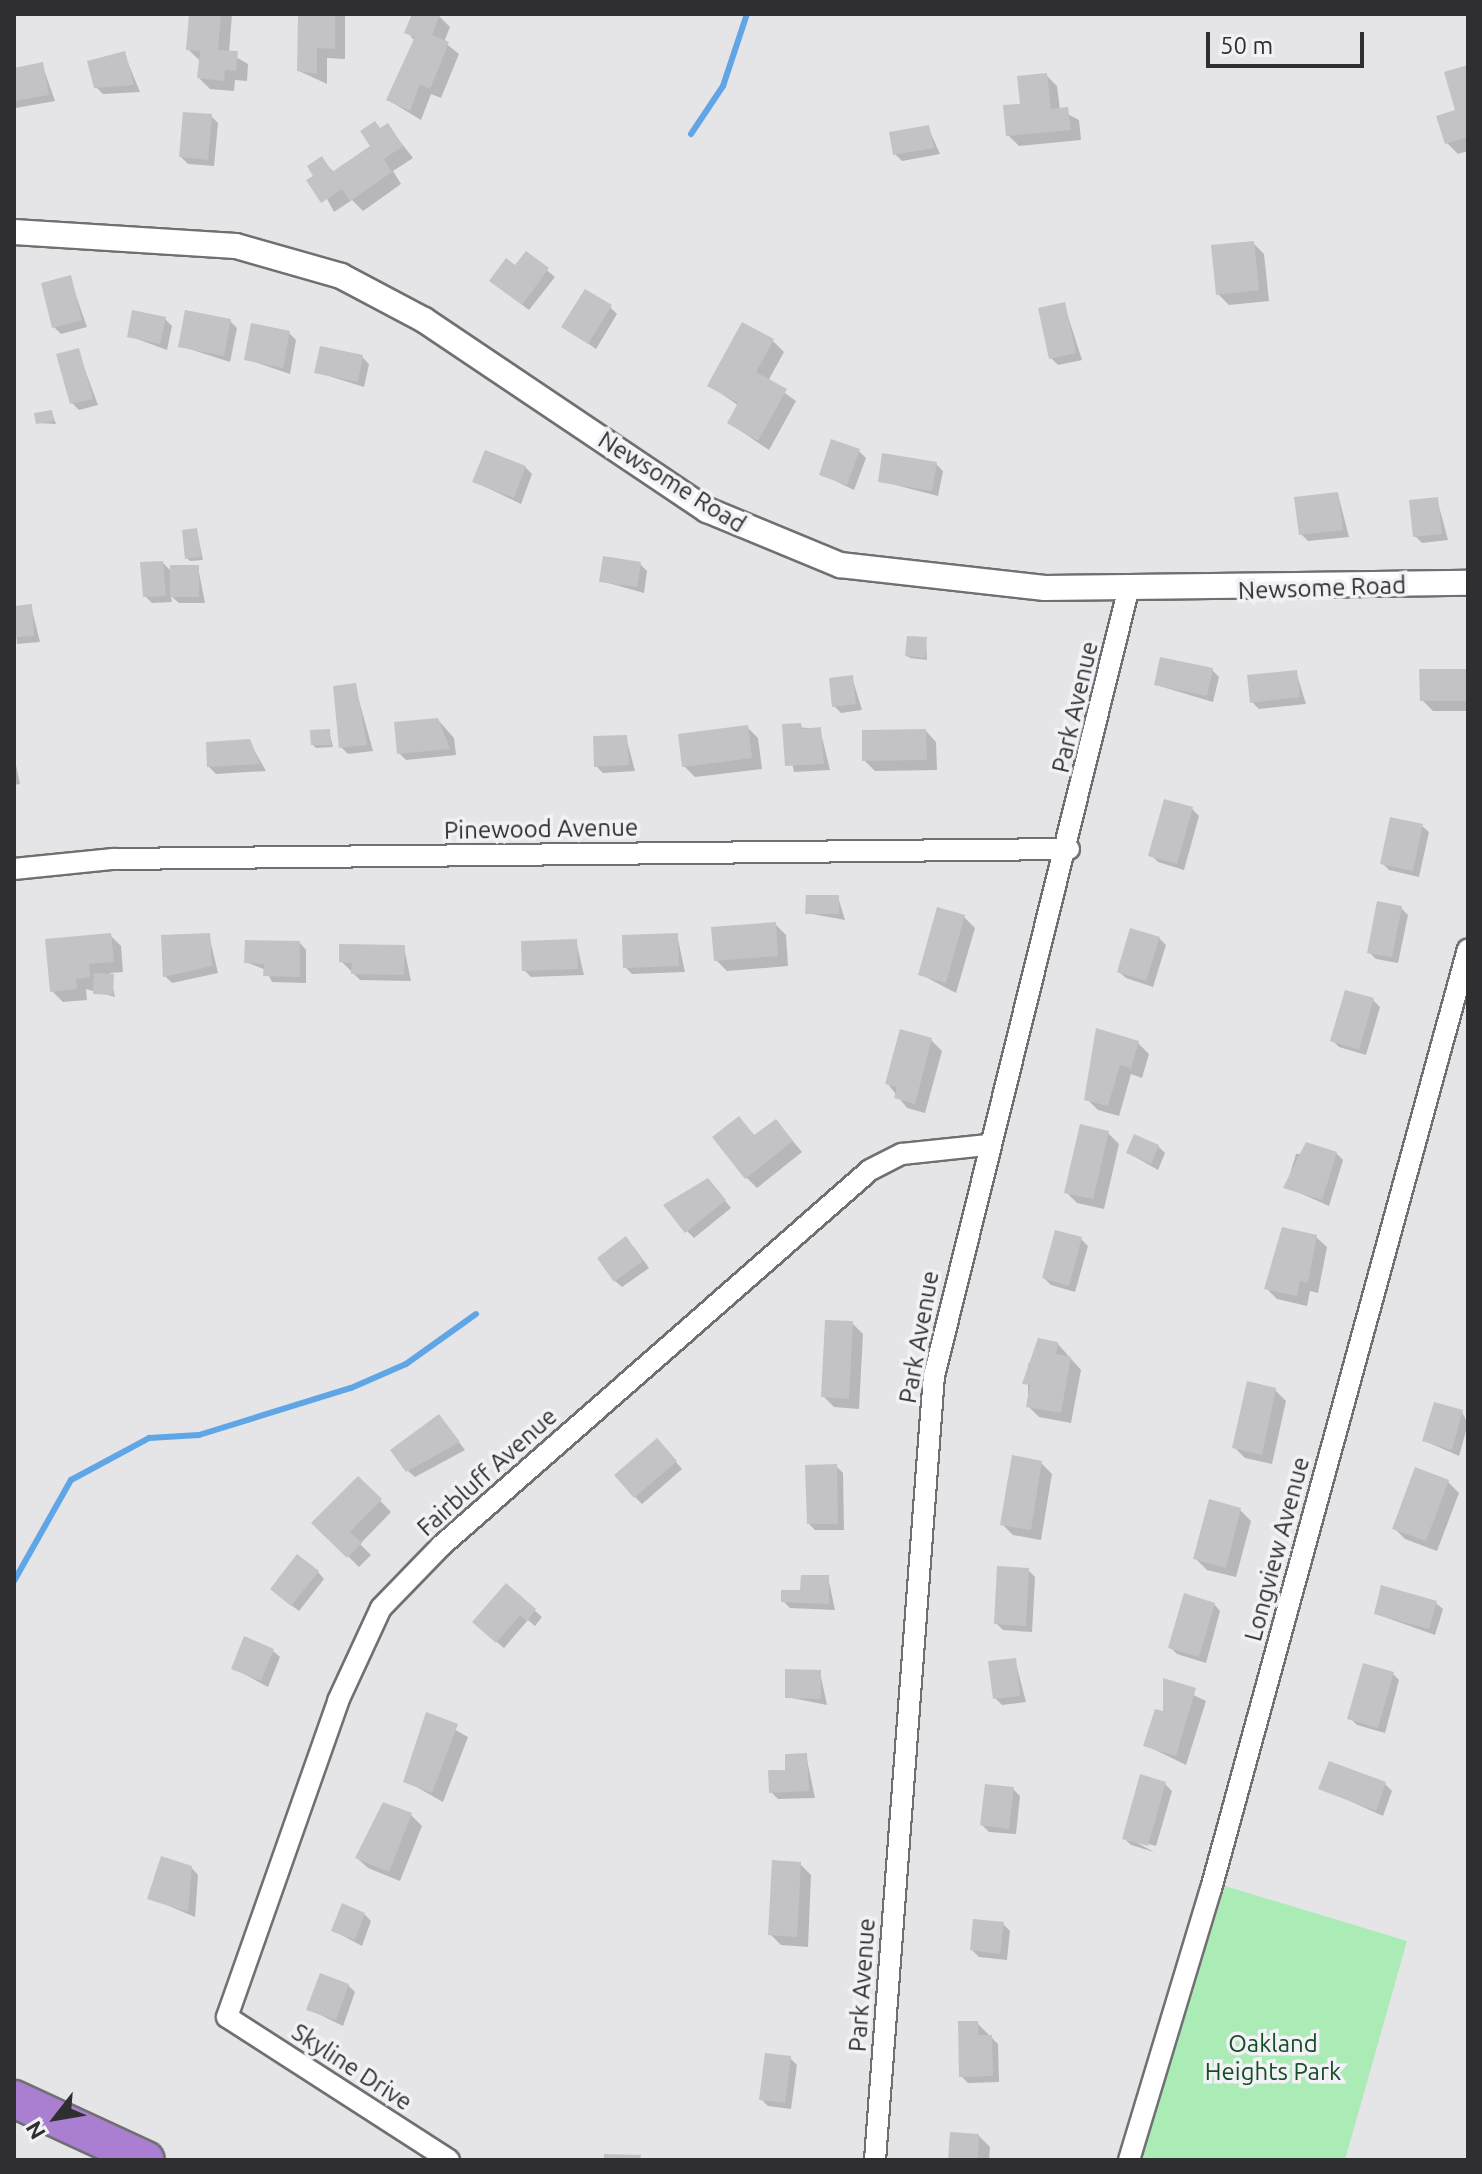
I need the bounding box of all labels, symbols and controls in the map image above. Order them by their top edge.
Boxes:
scale bar [1210,16,1368,66]
text: 50 m [1220,32,1273,59]
street label: Newsome Road [593,425,751,539]
street label: Newsome Road [1237,571,1407,605]
street label: Park Avenue [1046,638,1104,776]
street label: Pinewood Avenue [444,813,638,845]
street label: Park Avenue [893,1268,945,1406]
street label: Fairbluff Avenue [411,1402,563,1542]
street label: Longview Avenue [1239,1454,1315,1644]
street label: Park Avenue [843,1917,881,2053]
street label: Skyline Drive [286,2017,418,2117]
park label: Oakland Heights Park [1205,2030,1341,2086]
north arrow [16,2078,96,2158]
text: N [20,2117,50,2144]

